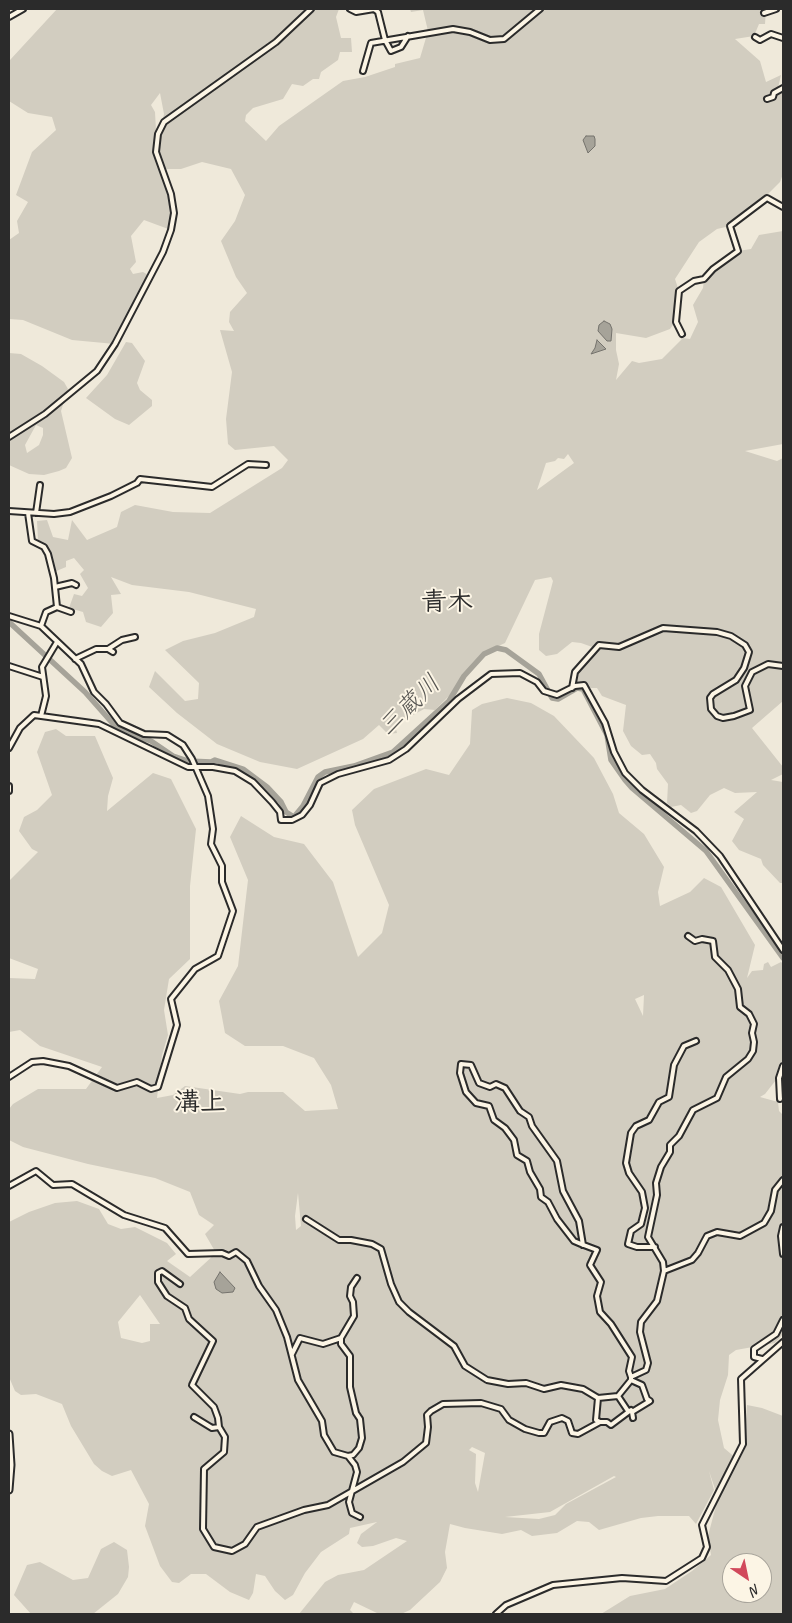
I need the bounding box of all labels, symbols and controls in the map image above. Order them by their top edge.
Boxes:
district label: 青木 [421,587,473,619]
water label: 三蔵川 [373,669,447,743]
district label: 溝上 [174,1087,226,1119]
north arrow [722,1553,772,1603]
text: N [747,1581,763,1599]

